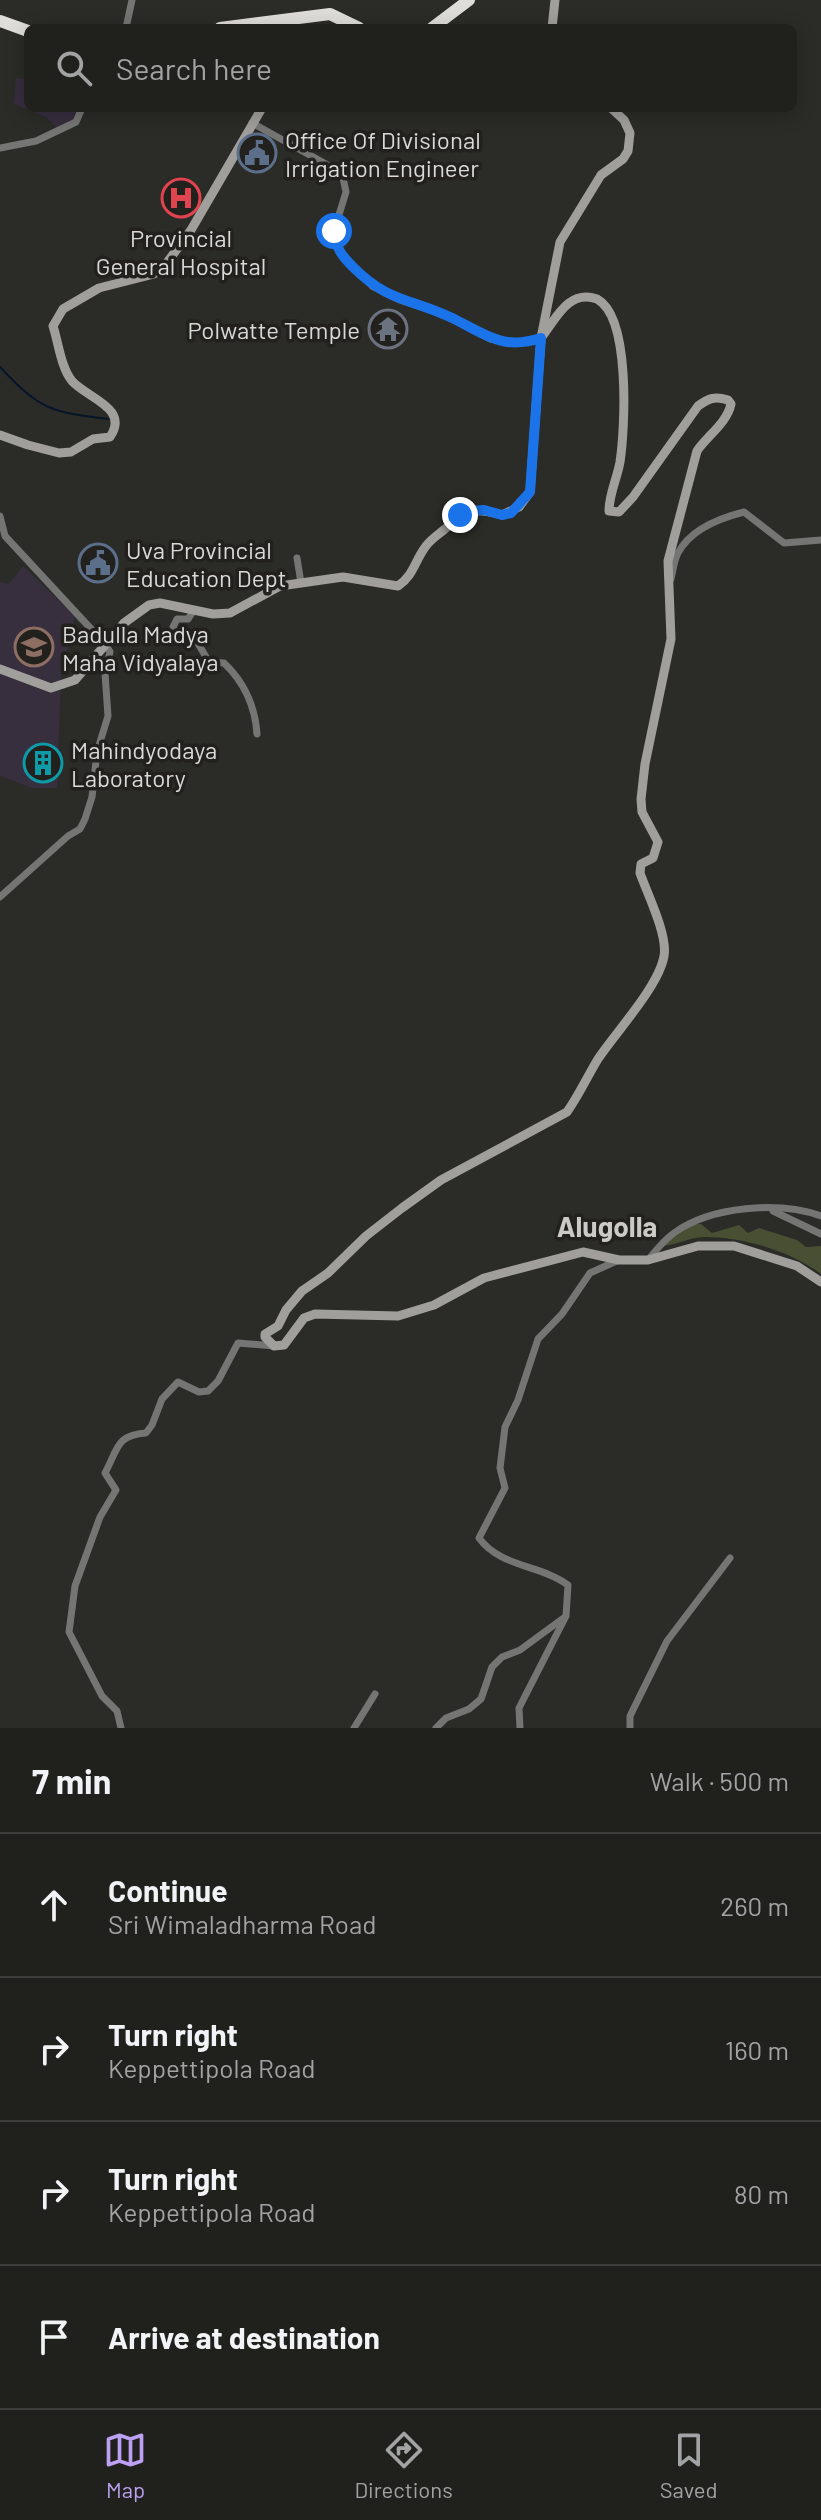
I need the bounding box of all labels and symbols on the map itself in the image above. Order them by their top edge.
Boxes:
place label: Office Of Divisional Irrigation Engineer [285,125,481,182]
public building icon: Office Of Divisional Irrigation Engineer [236,132,278,174]
hospital icon: Provincial General Hospital [160,177,202,219]
route start [316,213,352,249]
place label: Provincial General Hospital [96,223,266,280]
temple icon: Polwatte Temple [367,308,409,350]
place label: Polwatte Temple [188,315,360,344]
route end [442,497,478,533]
place label: Uva Provincial Education Dept [126,535,286,592]
public building icon: Uva Provincial Education Dept [77,542,119,584]
place label: Badulla Madya Maha Vidyalaya [62,619,219,676]
school or university icon: Badulla Madya Maha Vidyalaya [13,626,55,668]
place label: Mahindyodaya Laboratory [71,735,217,792]
building icon: Mahindyodaya Laboratory [22,742,64,784]
district label: Alugolla [557,1209,657,1243]

